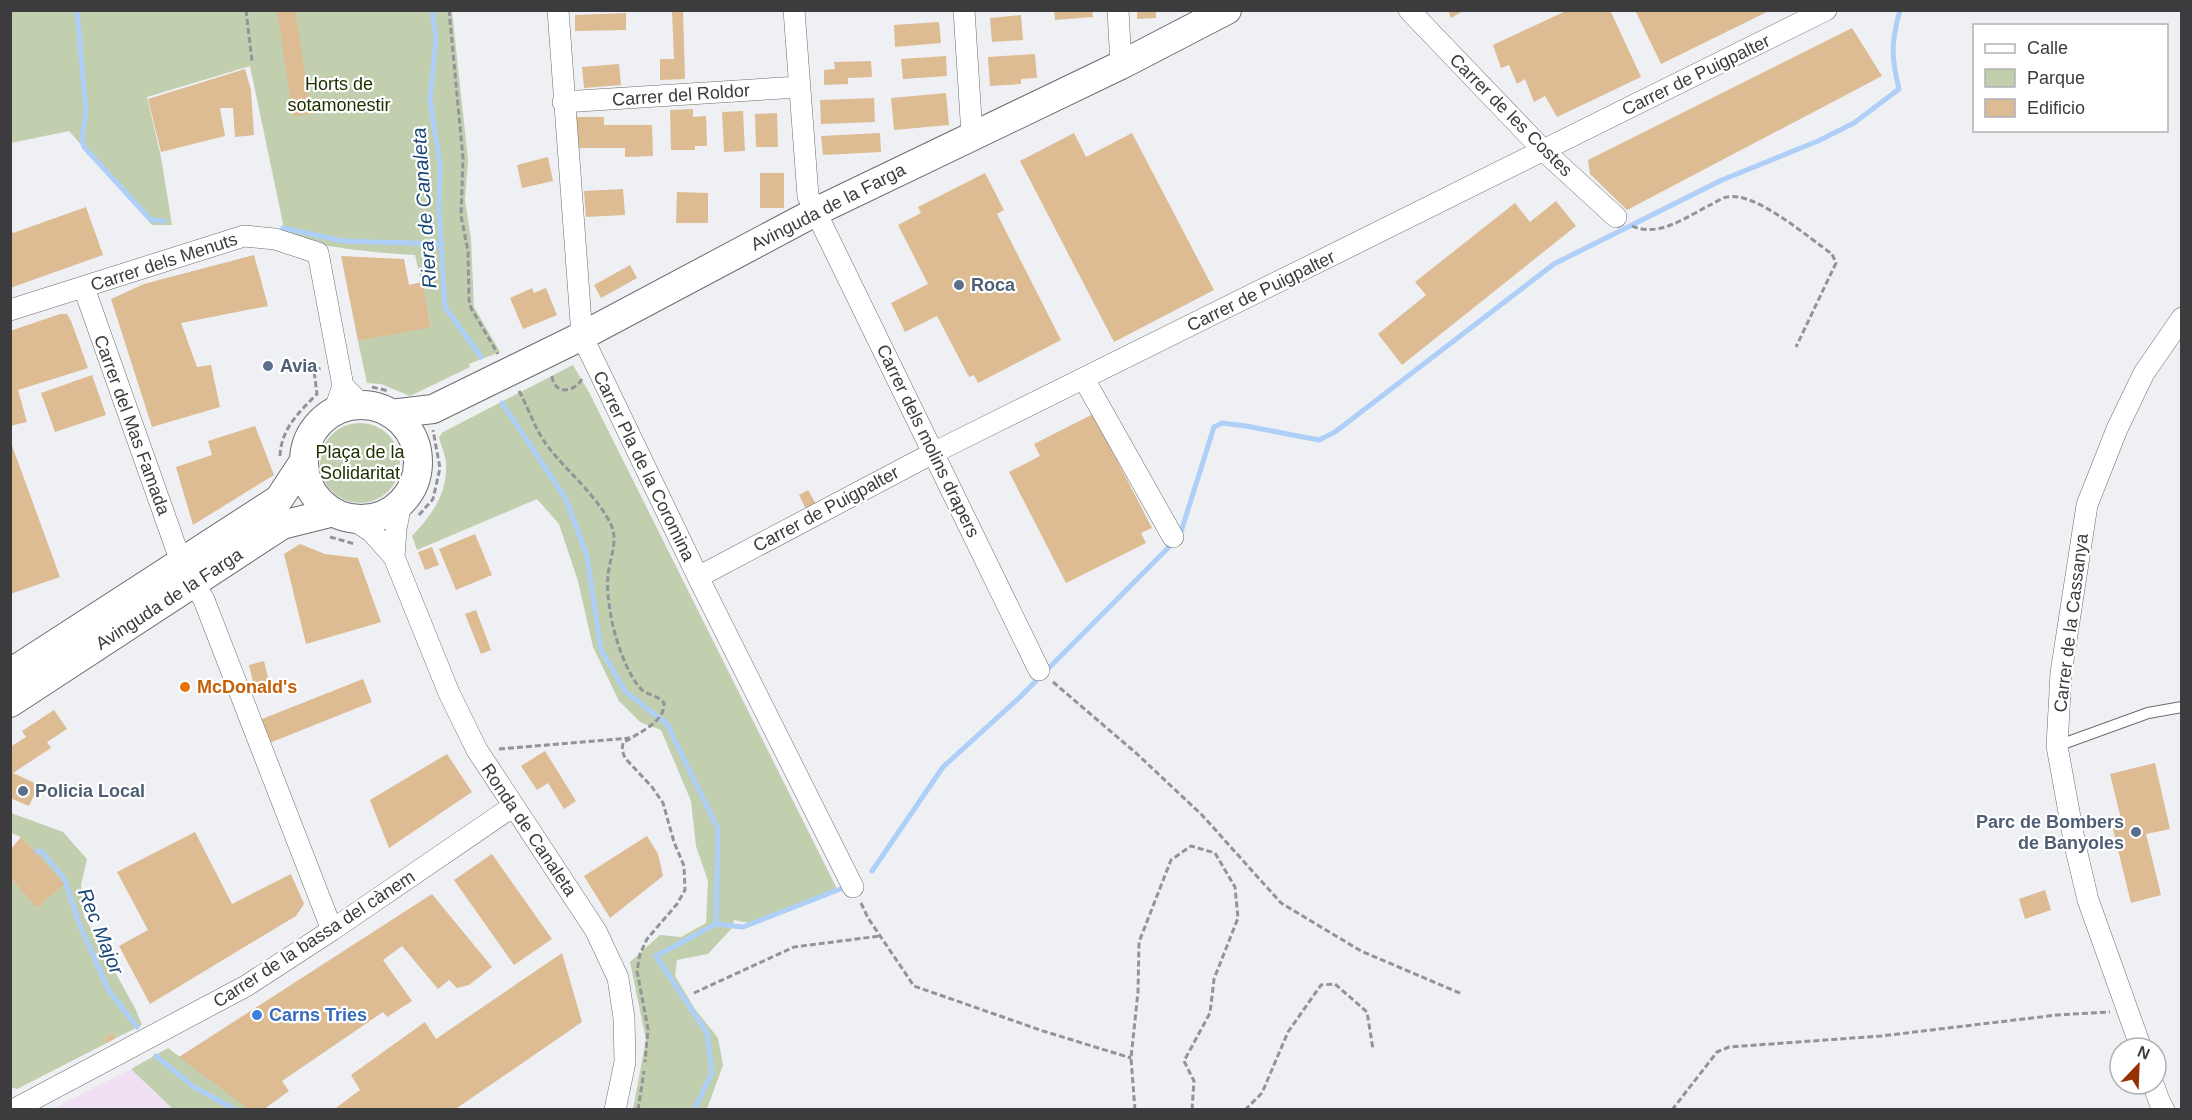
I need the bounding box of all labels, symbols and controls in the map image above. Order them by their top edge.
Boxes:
legend [1973,24,2168,132]
street label: Carrer de Puigpalter [1619,30,1773,120]
text: Calle [2027,38,2068,58]
street label: Carrer de les Costes [1446,50,1576,180]
text: Parque [2027,68,2085,88]
park label: Horts de sotamonestir [287,74,391,115]
street label: Carrer del Roldor [611,80,751,110]
text: Edificio [2027,98,2085,118]
water label: Riera de Canaleta [407,127,441,289]
street label: Avinguda de la Farga [747,159,910,255]
street label: Carrer dels Menuts [88,229,240,295]
street label: Carrer de Puigpalter [1184,246,1338,336]
place label: Roca [971,275,1016,295]
marker: Roca [952,278,966,292]
street label: Carrer del Mas Famada [90,332,174,519]
street label: Carrer dels molins drapers [873,341,983,541]
place label: Avia [280,356,318,376]
marker: Avia [261,359,275,373]
street label: Carrer Pla de la Coromina [589,368,699,565]
park label: Plaça de la Solidaritat [315,442,406,483]
street label: Carrer de Puigpalter [750,462,902,556]
street label: Carrer de la Cassanya [2050,531,2092,714]
street label: Avinguda de la Farga [92,544,247,654]
place label: McDonald's [197,677,297,697]
marker: McDonald's [178,680,192,694]
street label: Ronda de Canaleta [477,760,581,901]
place label: Policia Local [35,781,145,801]
marker: Policia Local [16,784,30,798]
place label: Parc de Bombers de Banyoles [1976,812,2124,853]
marker: Parc de Bombers de Banyoles [2129,825,2143,839]
street label: Carrer de la bassa del cànem [210,866,418,1012]
water label: Rec Major [74,885,129,979]
place label: Carns Tries [269,1005,367,1025]
marker: Carns Tries [250,1008,264,1022]
north arrow [2108,1036,2168,1096]
text: N [2135,1043,2152,1063]

